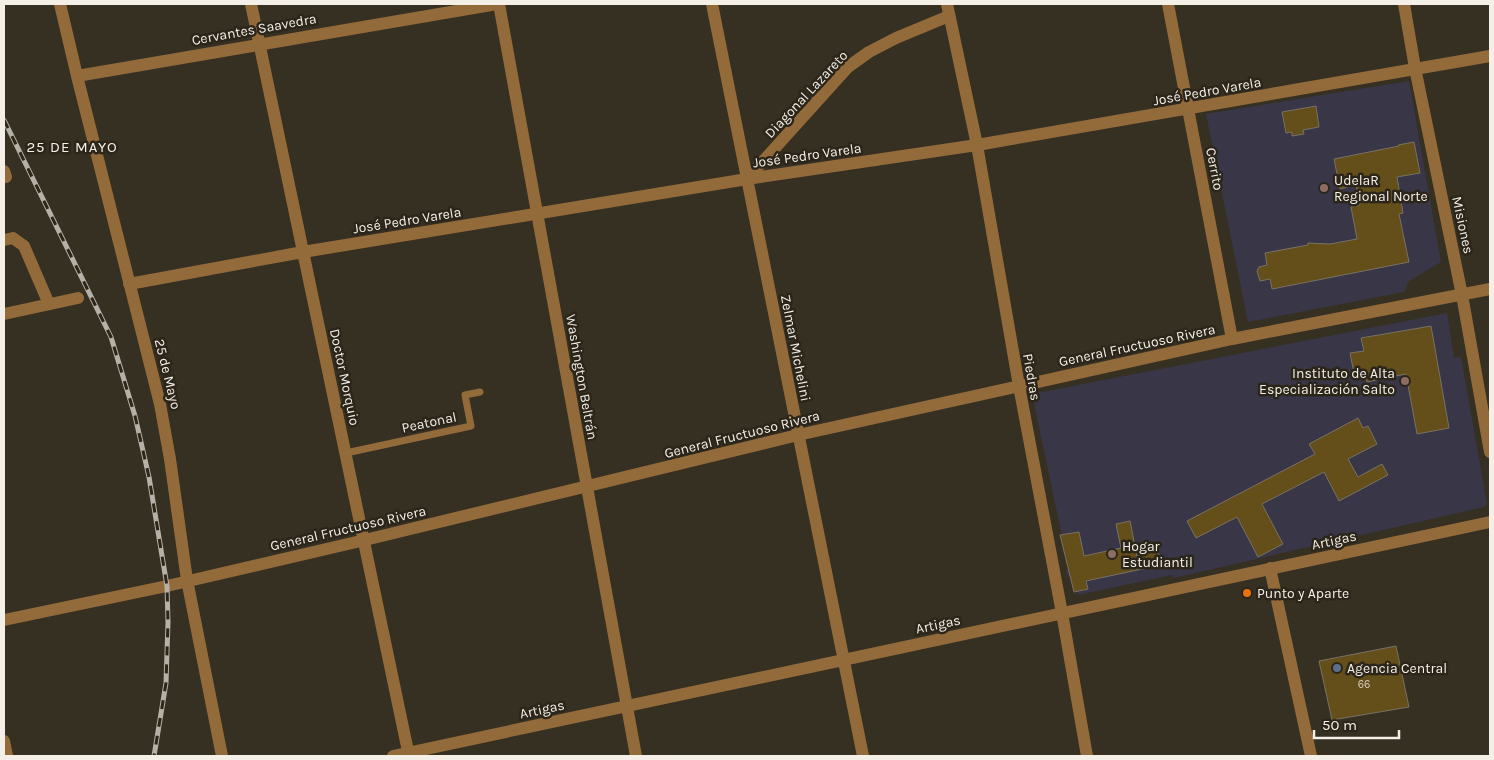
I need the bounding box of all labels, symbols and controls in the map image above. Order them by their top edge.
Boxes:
street label: Cervantes Saavedra [190,10,318,49]
street label: Diagonal Lazareto [761,47,851,142]
street label: José Pedro Varela [1152,74,1262,109]
district label: 25 DE MAYO [26,138,118,156]
street label: José Pedro Varela [752,139,862,172]
street label: Cerrito [1202,146,1227,192]
place label: UdelaR Regional Norte [1334,172,1428,205]
marker: UdelaR Regional Norte [1318,182,1330,194]
street label: Misiones [1448,195,1477,255]
street label: José Pedro Varela [352,204,462,237]
street label: Zelmar Michelini [777,293,814,403]
street label: Washington Beltrán [562,313,601,441]
street label: General Fructuoso Rivera [1057,321,1217,370]
street label: Doctor Morquio [326,327,363,427]
street label: 25 de Mayo [151,337,184,411]
street label: Piedras [1019,352,1044,402]
place label: Instituto de Alta Especialización Salto [1259,365,1395,398]
marker: Instituto de Alta Especialización Salto [1399,375,1411,387]
street label: General Fructuoso Rivera [663,407,822,462]
street label: Peatonal [400,408,458,437]
street label: General Fructuoso Rivera [269,502,428,555]
street label: Artigas [1310,527,1358,554]
place label: Hogar Estudiantil [1122,538,1193,571]
marker: Hogar Estudiantil [1106,548,1118,560]
place label: Punto y Aparte [1257,585,1349,602]
marker: Punto y Aparte [1241,587,1253,599]
street label: Artigas [914,611,962,638]
place label: Agencia Central [1347,660,1447,677]
marker: Agencia Central [1331,662,1343,674]
house number: 66 [1358,678,1370,691]
street label: Artigas [518,696,566,723]
scale bar [1314,708,1399,740]
text: 50 m [1322,716,1357,734]

